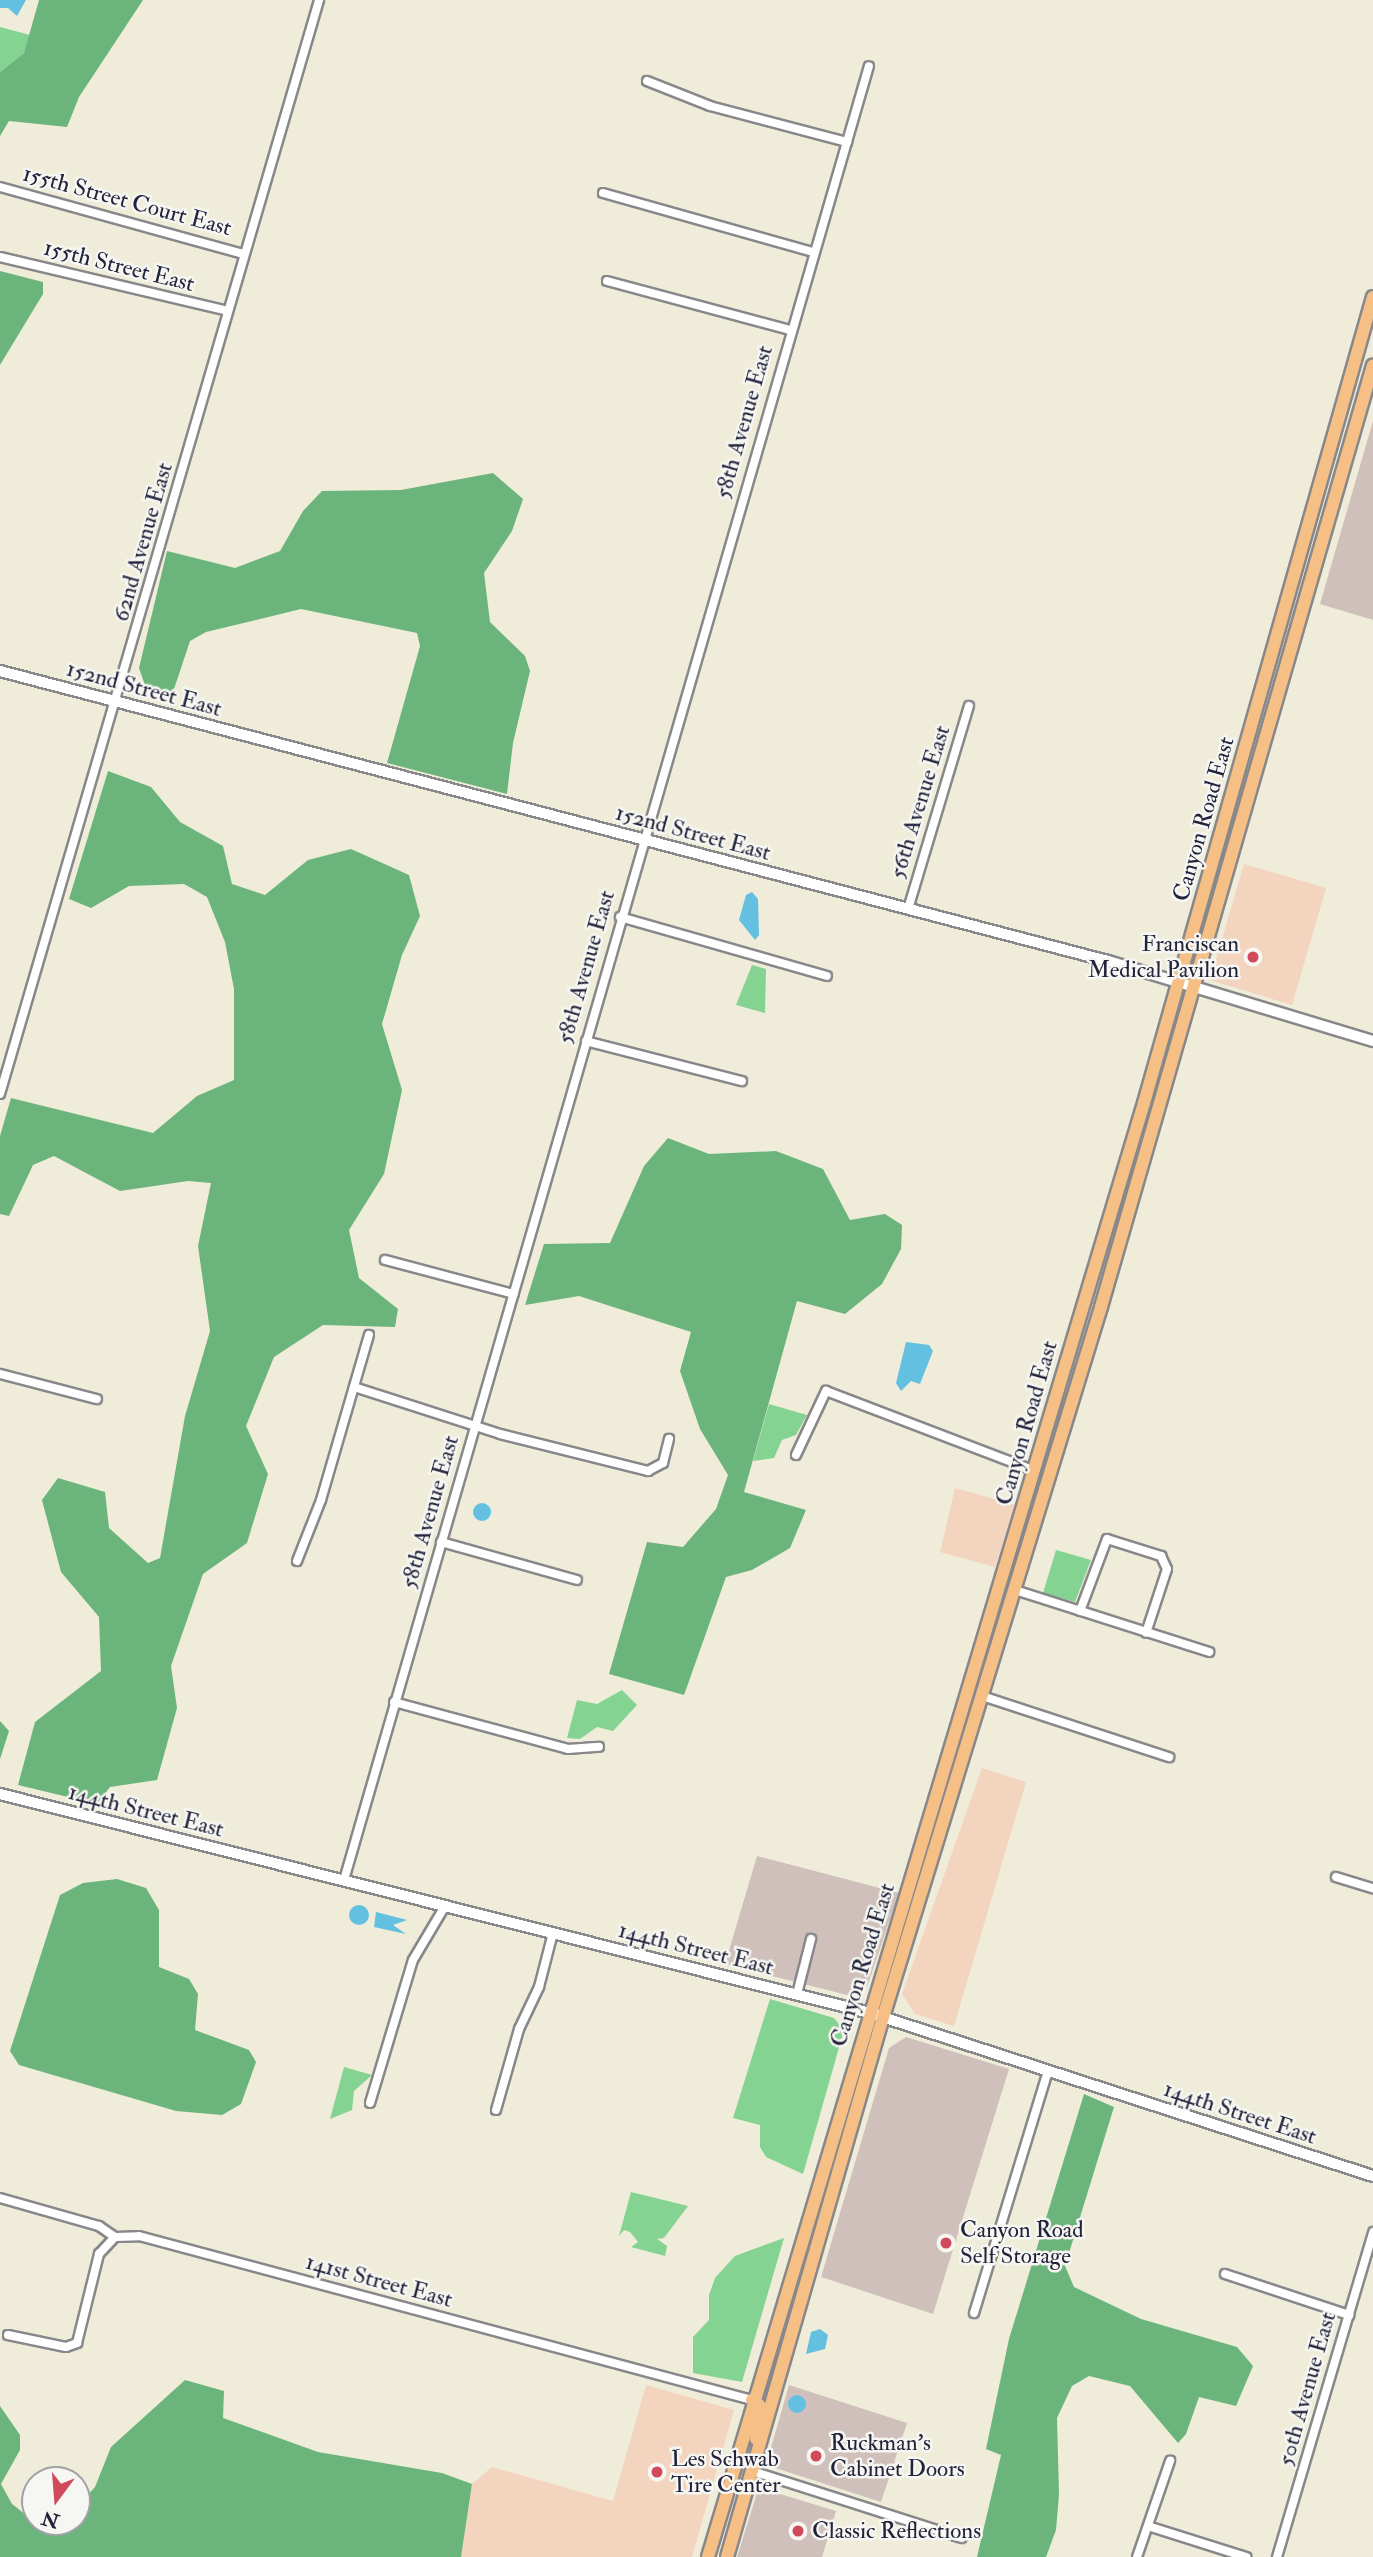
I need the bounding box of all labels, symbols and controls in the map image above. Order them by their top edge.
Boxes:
street label: 155th Street Court East [20,160,234,242]
street label: 155th Street East [41,234,197,298]
street label: 58th Avenue East [709,342,779,502]
street label: 62nd Avenue East [107,459,179,625]
street label: 152nd Street East [63,655,225,723]
street label: 56th Avenue East [884,722,956,882]
street label: Canyon Road East [1167,734,1241,904]
street label: 152nd Street East [612,799,774,867]
street label: 58th Avenue East [551,887,621,1047]
place label: Franciscan Medical Pavilion [1088,930,1239,984]
marker: Franciscan Medical Pavilion [1245,949,1261,965]
street label: Canyon Road East [990,1338,1064,1508]
street label: 58th Avenue East [395,1432,465,1592]
street label: 144th Street East [66,1778,226,1844]
street label: Canyon Road East [825,1880,901,2050]
street label: 144th Street East [616,1916,776,1982]
street label: 144th Street East [1160,2075,1320,2151]
place label: Canyon Road Self Storage [960,2216,1084,2270]
marker: Canyon Road Self Storage [938,2235,954,2251]
street label: 141st Street East [303,2248,455,2314]
street label: 50th Avenue East [1272,2309,1342,2469]
place label: Ruckman's Cabinet Doors [830,2429,965,2483]
place label: Les Schwab Tire Center [671,2445,781,2499]
marker: Ruckman's Cabinet Doors [808,2448,824,2464]
marker: Les Schwab Tire Center [649,2464,665,2480]
north arrow [21,2466,91,2536]
text: N [39,2505,62,2533]
place label: Classic Reflections [812,2517,981,2545]
marker: Classic Reflections [790,2523,806,2539]

